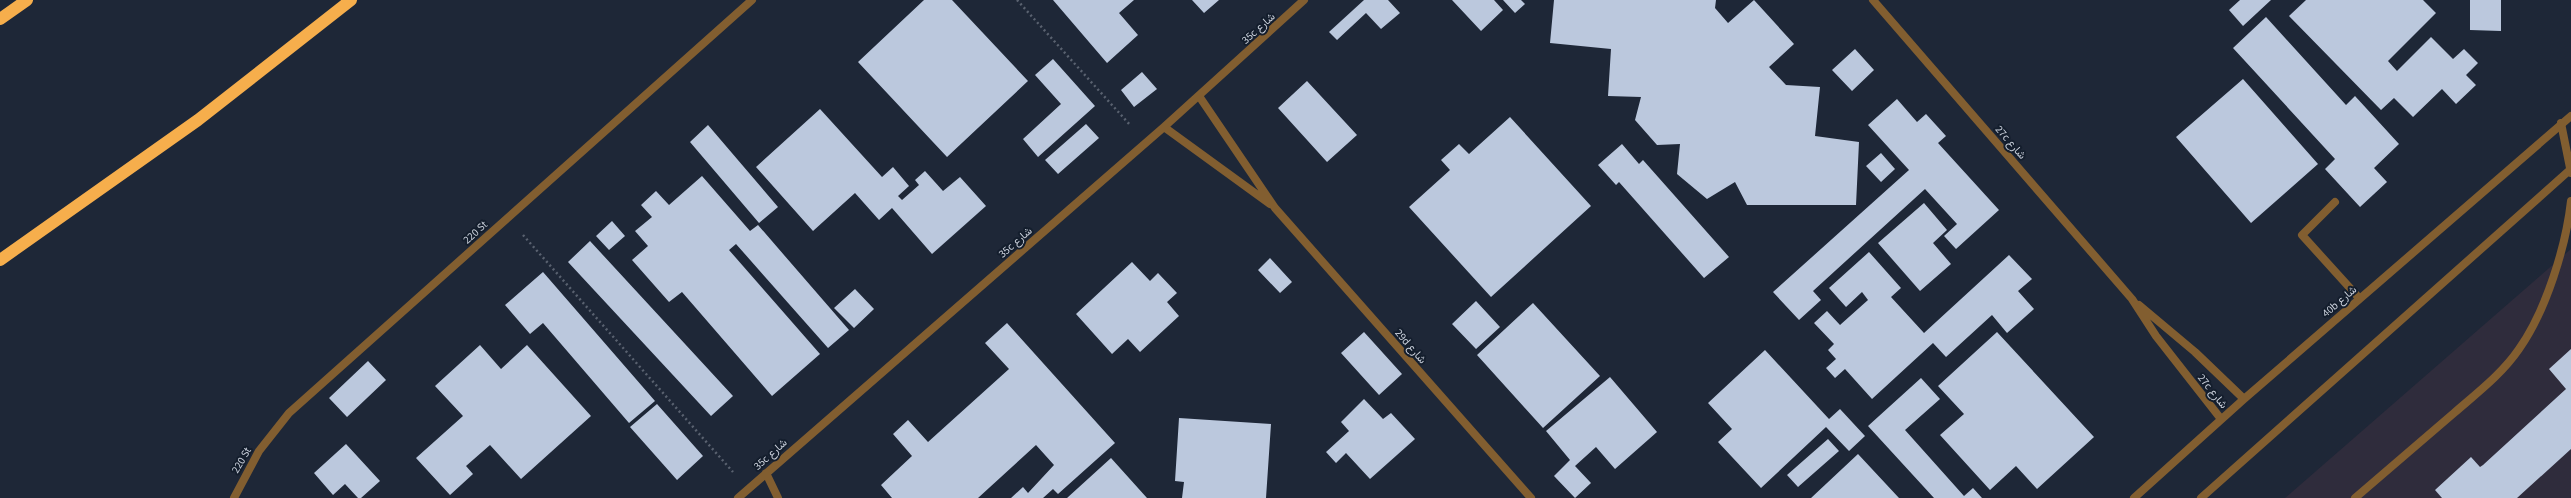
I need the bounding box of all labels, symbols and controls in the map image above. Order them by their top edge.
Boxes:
street label: 35c شارع [1238,9,1279,47]
street label: 27c شارع [1992,122,2030,163]
street label: 220 St [460,217,491,247]
street label: 35c شارع [995,223,1036,261]
street label: 40b شارع [2319,282,2360,321]
street label: 29d شارع [1391,326,1430,367]
street label: 27c شارع [2194,371,2231,412]
street label: 35c شارع [750,435,791,473]
street label: 220 St [228,444,255,476]

